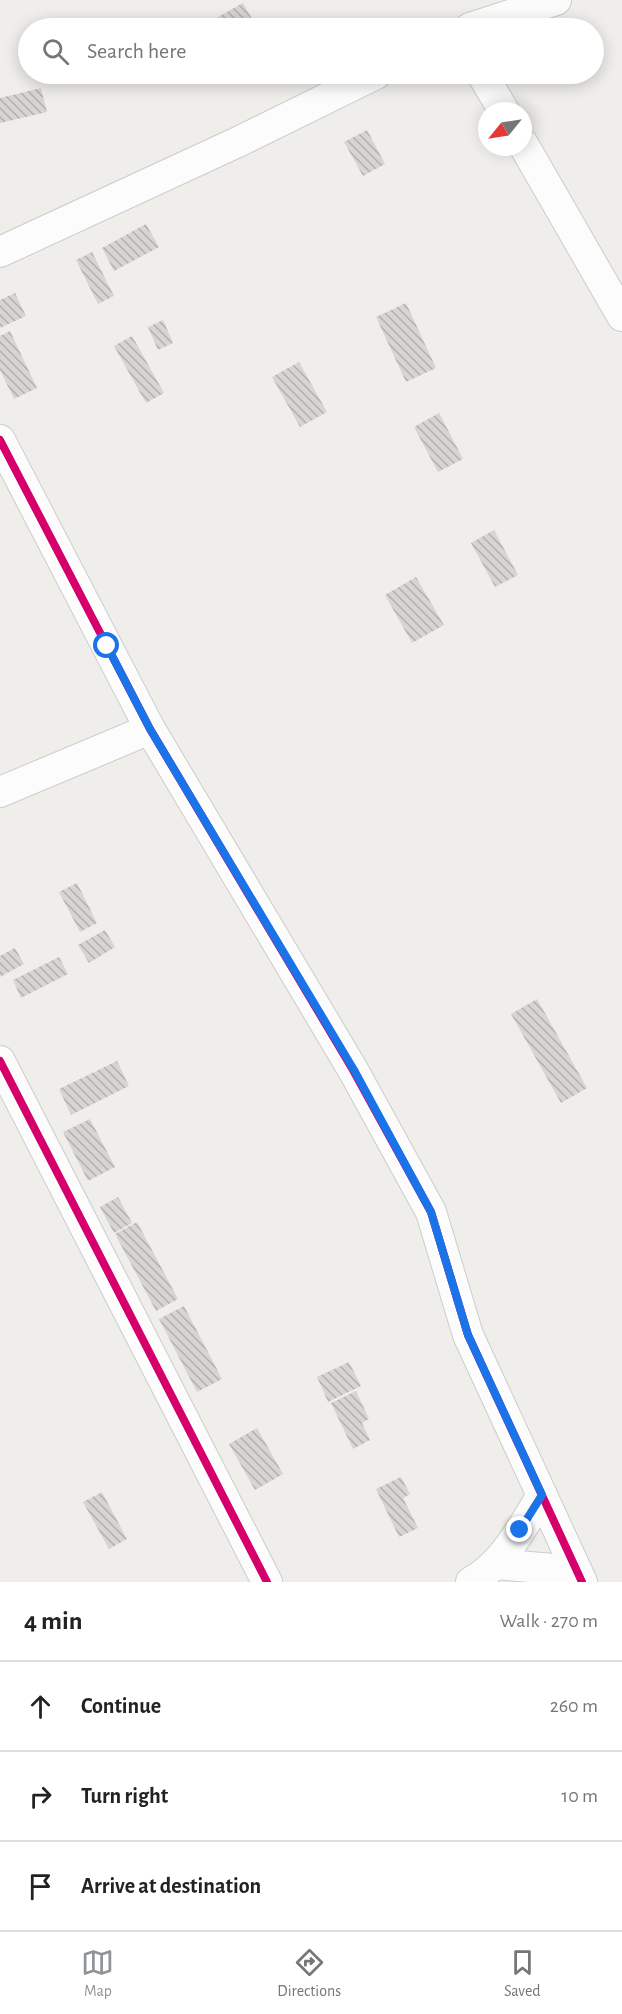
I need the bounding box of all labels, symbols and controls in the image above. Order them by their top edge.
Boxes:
search box [18,18,604,84]
icon: search [39,35,72,68]
text: Search here [87,40,186,62]
north arrow [478,102,532,156]
route start [93,632,119,658]
route end [506,1516,532,1542]
text: 4 min [24,1608,83,1634]
text: Walk · 270 m [499,1611,598,1631]
icon: ahead [24,1690,57,1723]
text: Continue [81,1695,161,1717]
text: 260 m [550,1696,598,1716]
icon: right [24,1780,57,1813]
text: Turn right [81,1785,168,1807]
text: 10 m [561,1786,598,1806]
icon: arrive [24,1870,57,1903]
text: Arrive at destination [81,1875,261,1897]
tab: Map [81,1946,114,2001]
tab: Directions [277,1946,341,2001]
tab: Saved [504,1946,541,2001]

